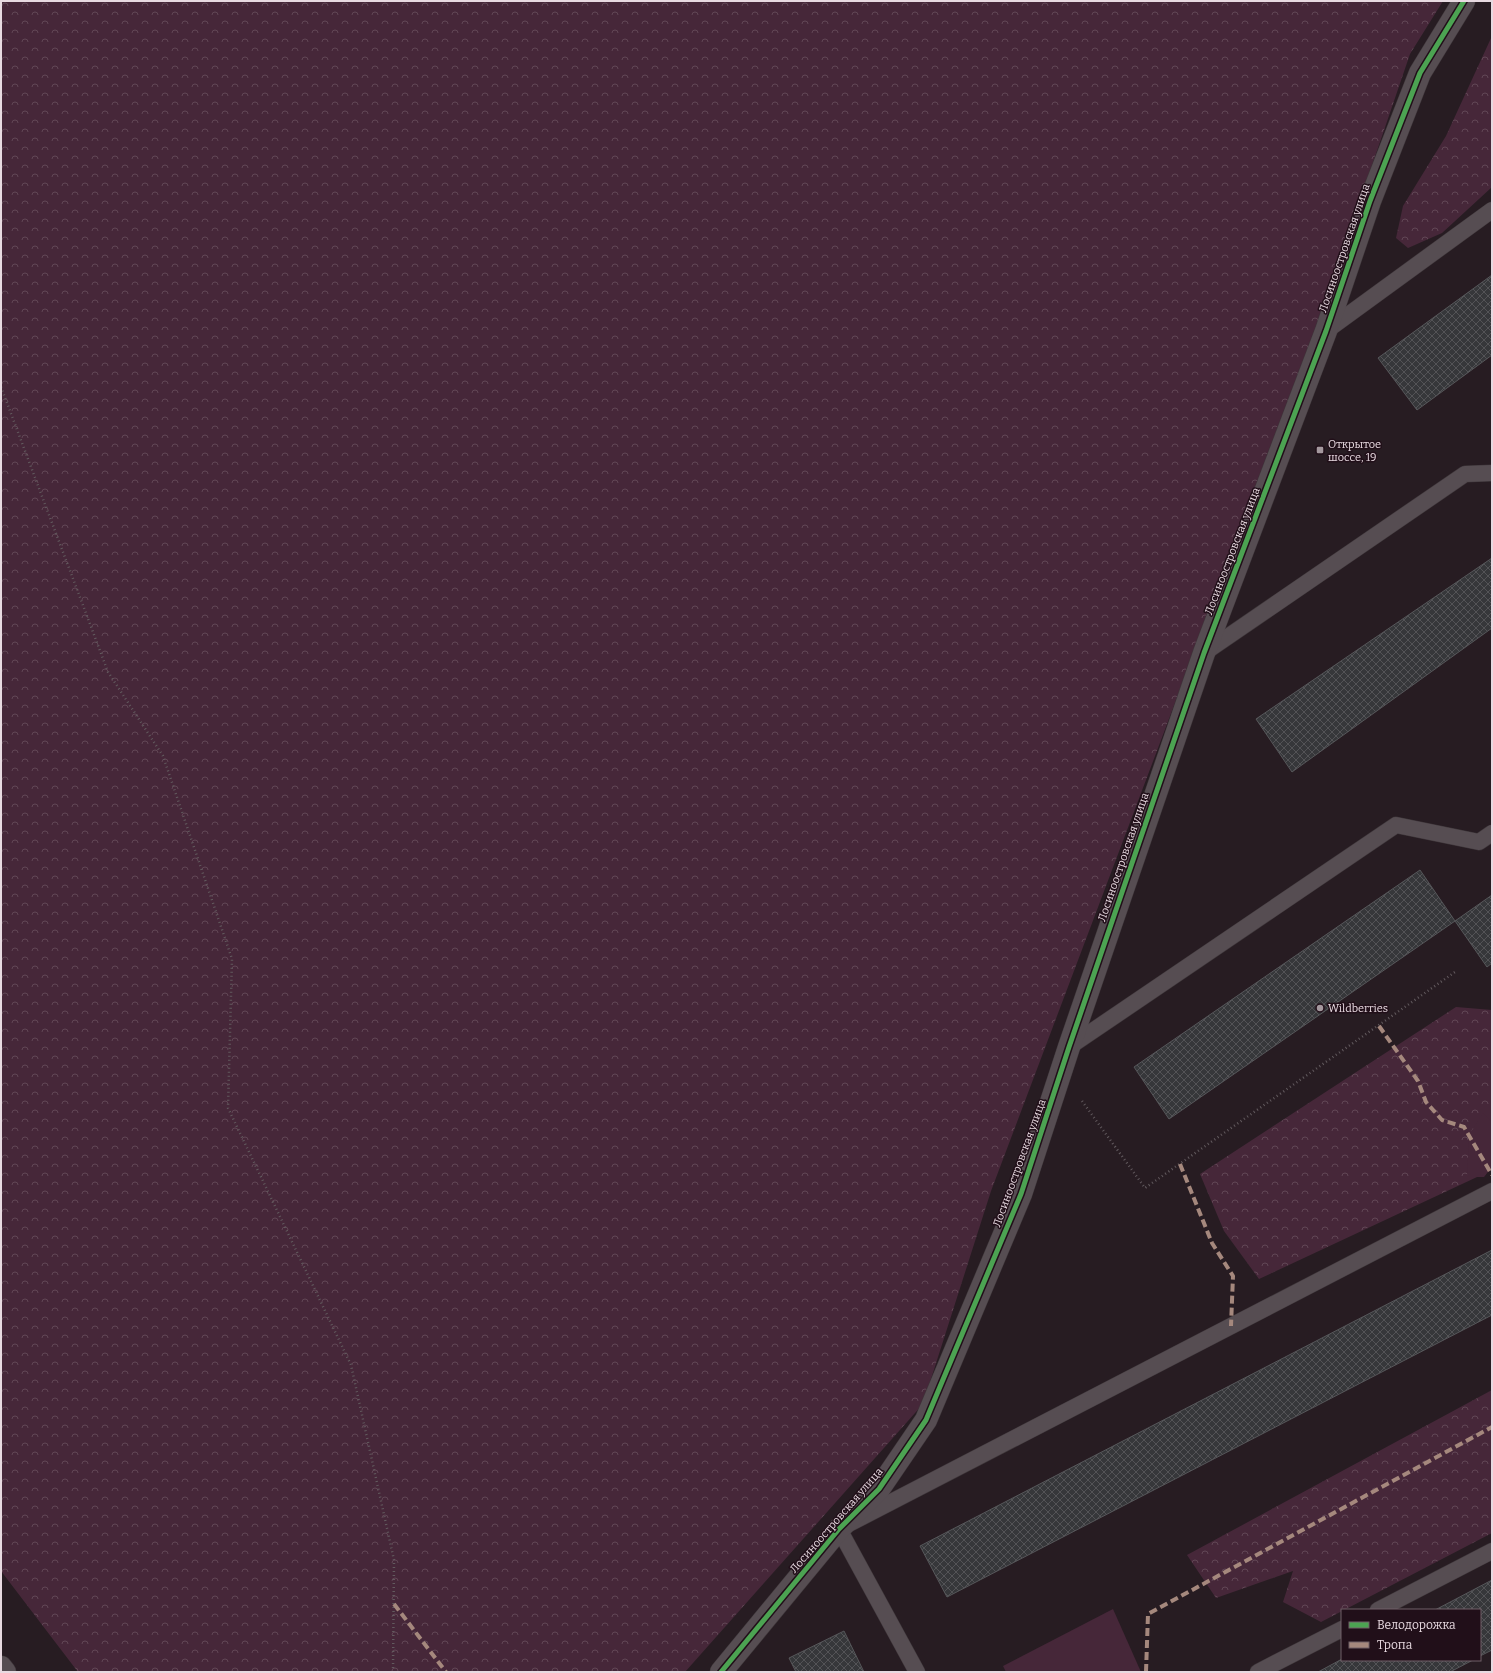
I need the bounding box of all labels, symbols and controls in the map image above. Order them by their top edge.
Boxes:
street label: Лосиноостровская улица [1316,182,1373,314]
place label: Открытое шоссе, 19 [1328,438,1381,464]
marker: Открытое шоссе, 19 [1315,445,1325,455]
street label: Лосиноостровская улица [1202,486,1263,617]
street label: Лосиноостровская улица [1095,791,1152,923]
place label: Wildberries [1328,1002,1388,1015]
marker: Wildberries [1315,1003,1325,1013]
street label: Лосиноостровская улица [990,1097,1049,1229]
street label: Лосиноостровская улица [787,1465,886,1576]
legend [1341,1609,1481,1661]
text: Велодорожка [1377,1618,1456,1632]
text: Тропа [1377,1638,1413,1652]

